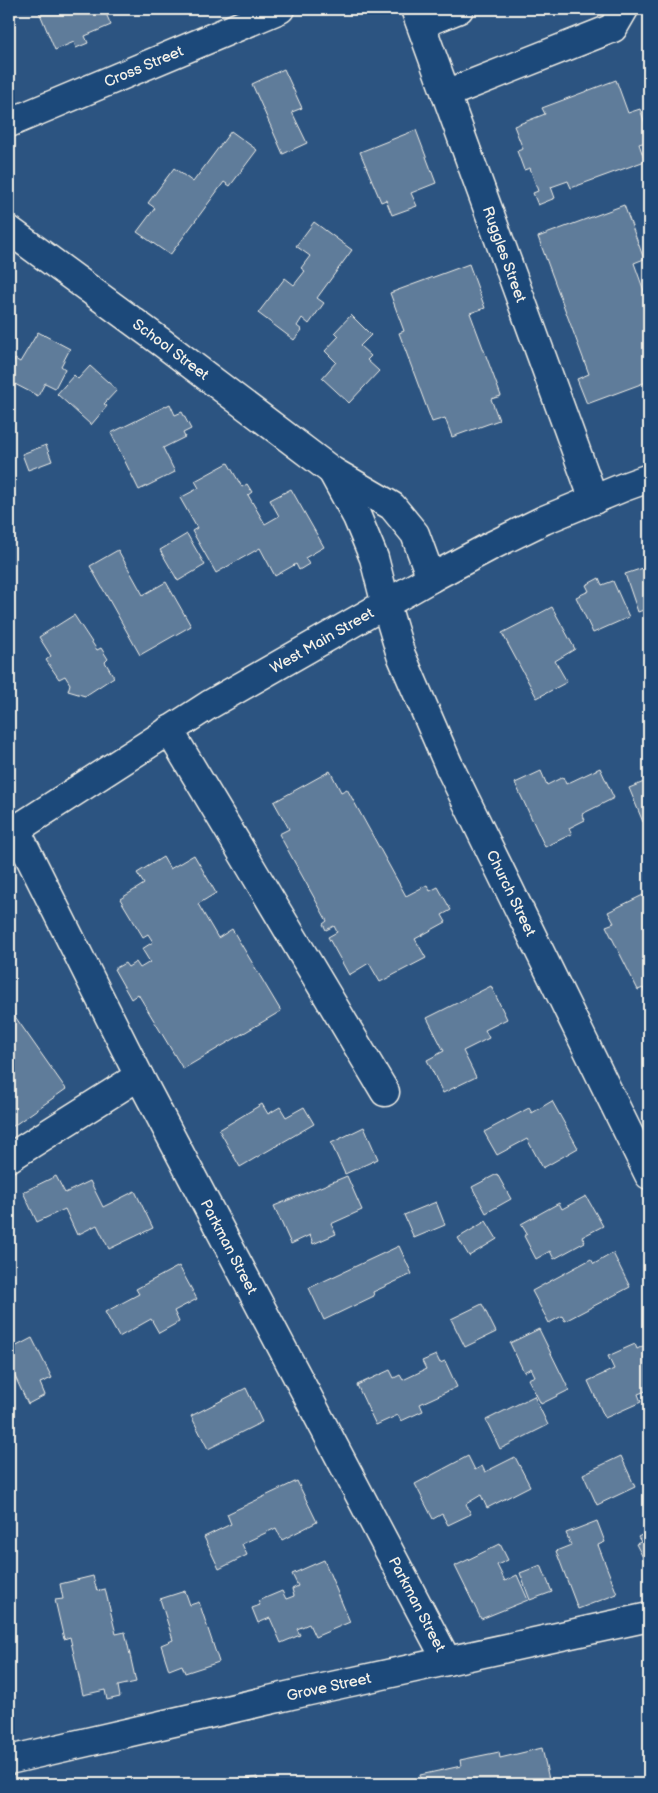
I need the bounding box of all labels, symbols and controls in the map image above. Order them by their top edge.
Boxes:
street label: Cross Street [101,41,186,91]
street label: Ruggles Street [478,204,531,305]
street label: School Street [129,315,213,384]
street label: West Main Street [267,603,377,678]
street label: Church Street [482,847,540,940]
street label: Parkman Street [196,1196,262,1298]
street label: Parkman Street [384,1554,450,1655]
street label: Grove Street [285,1668,373,1705]

